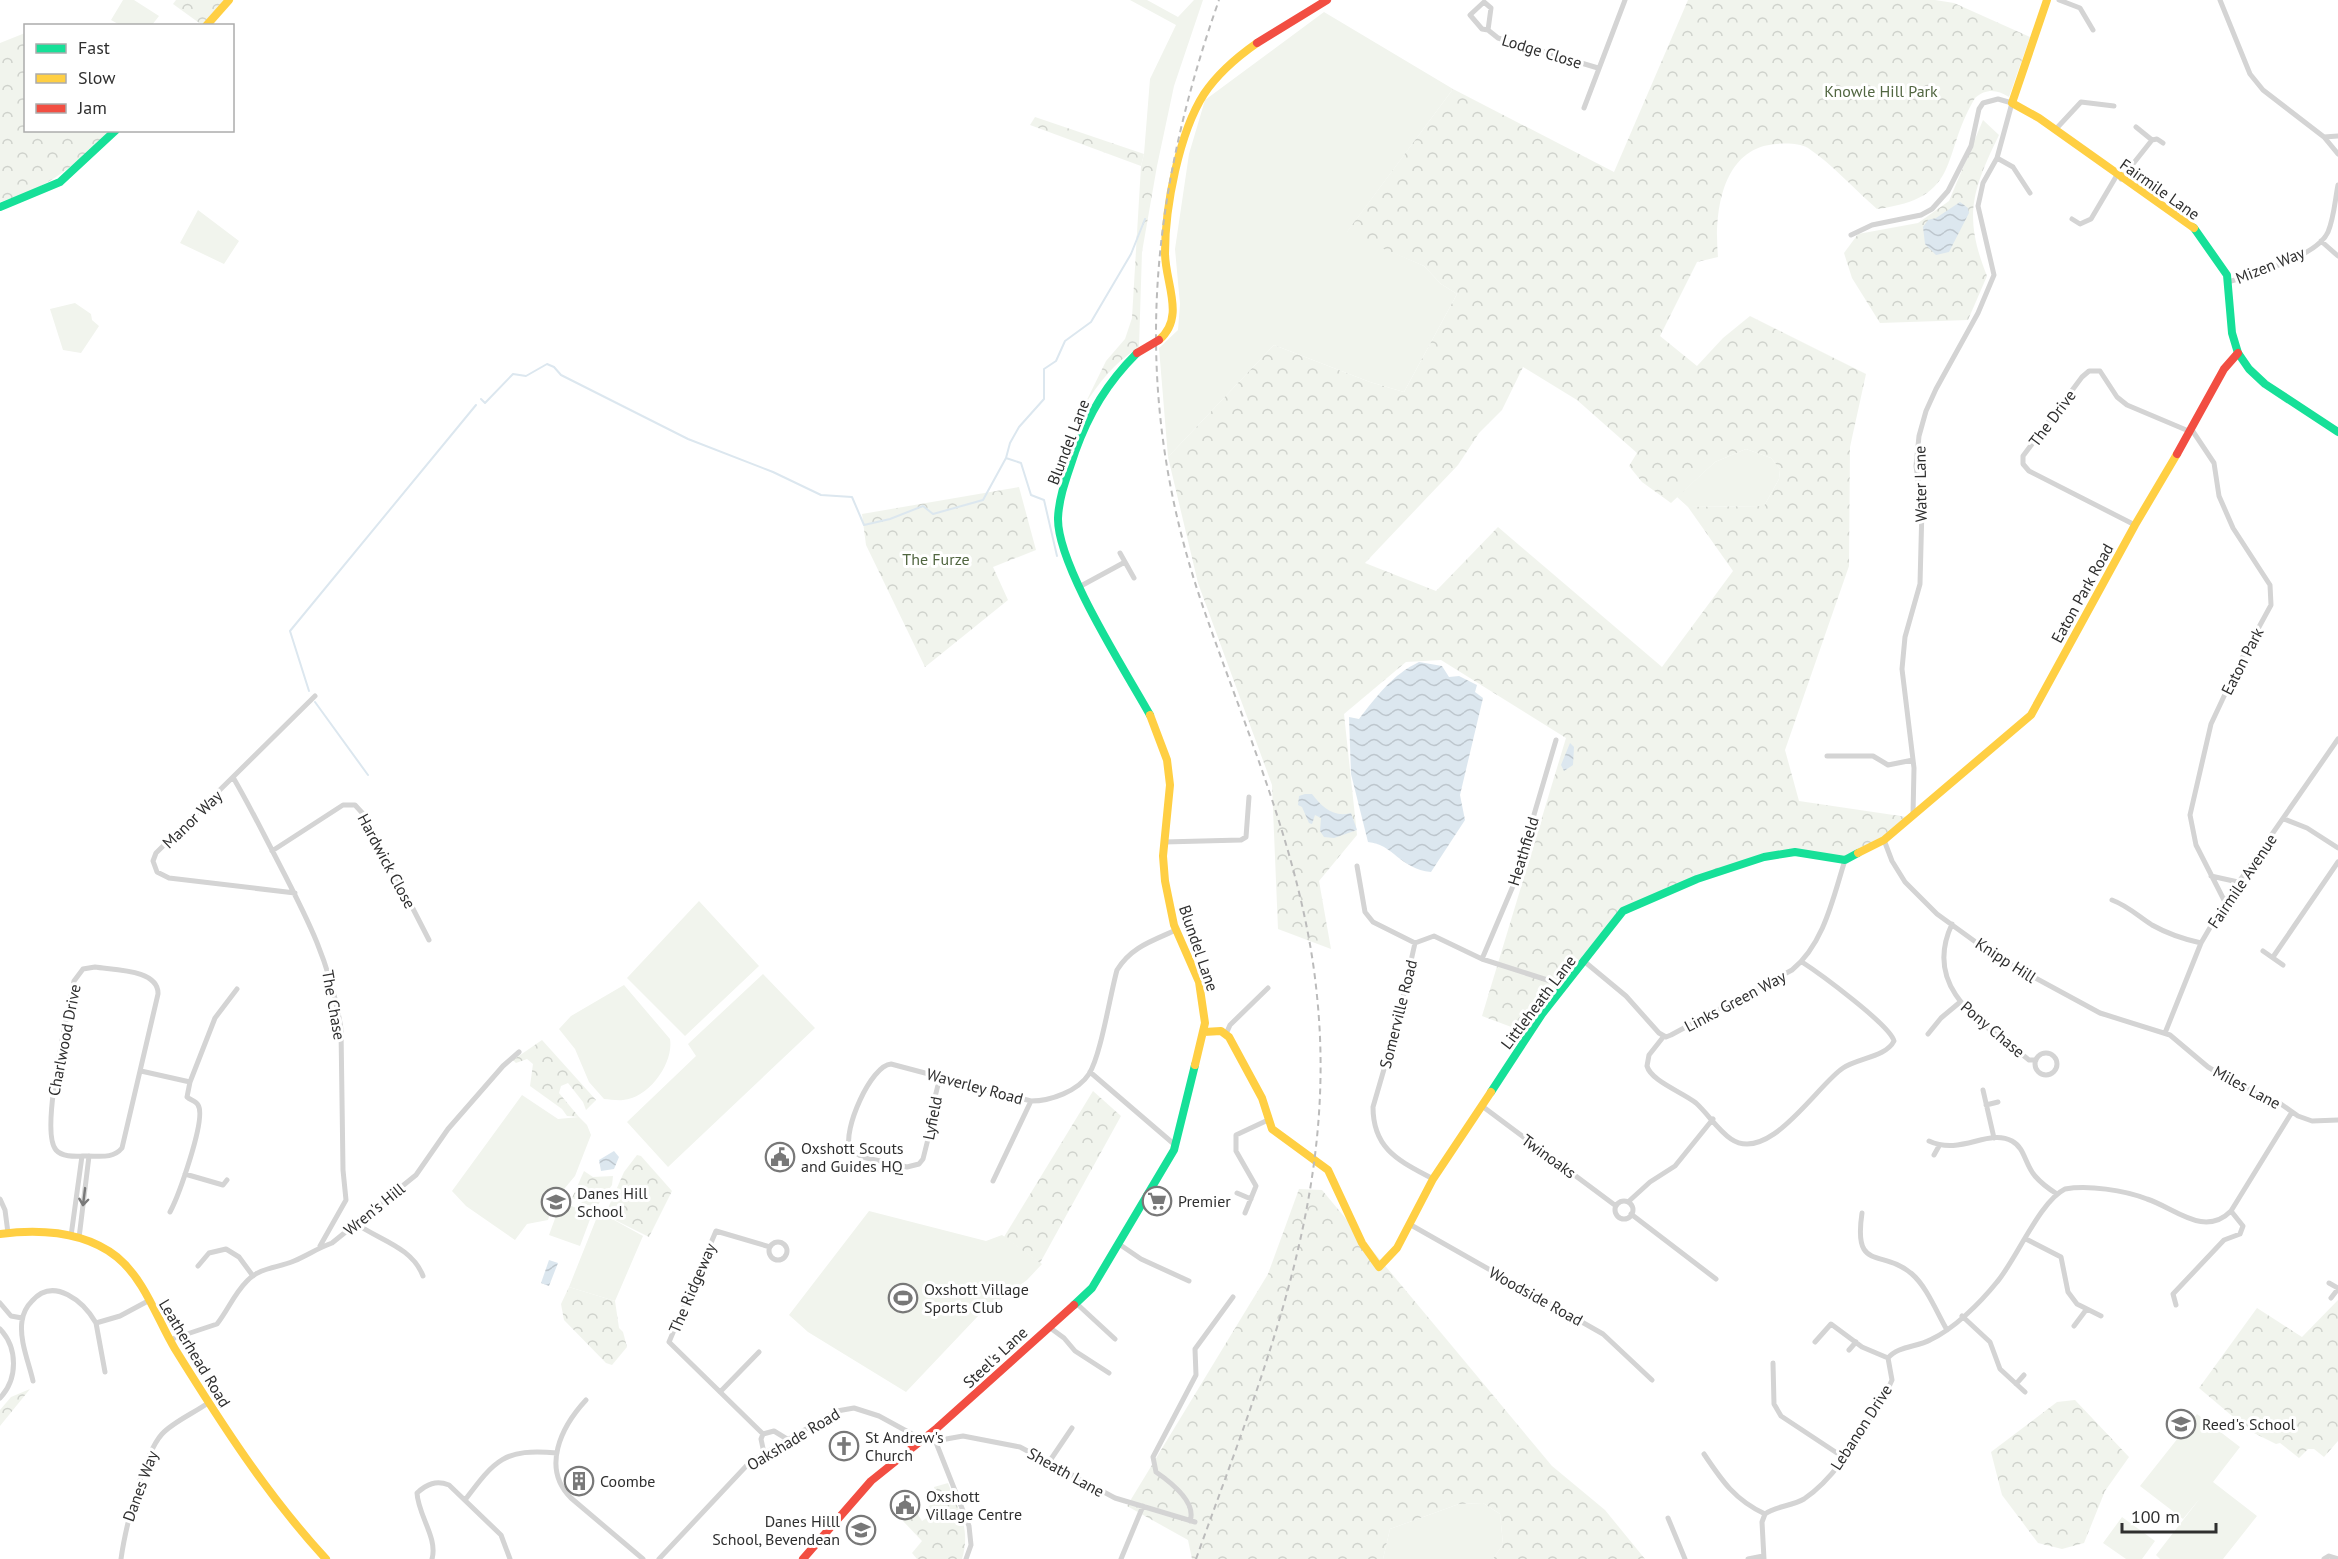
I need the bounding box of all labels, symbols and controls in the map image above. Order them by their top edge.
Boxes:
legend [24,24,234,132]
street label: Lodge Close [1500,29,1584,73]
text: Fast [78,36,110,59]
text: Slow [78,66,116,89]
park label: Knowle Hill Park [1824,81,1938,101]
text: Jam [77,96,107,119]
street label: Fairmile Lane [2116,154,2204,224]
street label: Mizen Way [2233,242,2308,288]
street label: The Drive [2024,386,2080,450]
street label: Blundel Lane [1043,396,1093,488]
street label: Water Lane [1909,446,1931,522]
street label: Eaton Park Road [2046,540,2118,646]
park label: The Furze [902,549,970,569]
street label: Eaton Park [2217,624,2268,698]
street label: Manor Way [158,785,226,852]
street label: Hardwick Close [354,810,420,912]
street label: Heathfield [1503,814,1543,888]
street label: Fairmile Avenue [2203,830,2281,932]
street label: Blundel Lane [1175,902,1223,994]
street label: Knipp Hill [1972,933,2040,987]
street label: Littleheath Lane [1496,951,1580,1053]
street label: Somerville Road [1375,958,1421,1070]
street label: Links Green Way [1681,966,1790,1036]
street label: The Chase [318,968,350,1042]
street label: Charlwood Drive [43,982,85,1098]
street label: Pony Chase [1957,996,2029,1062]
street label: Miles Lane [2210,1061,2284,1113]
street label: Waverley Road [925,1064,1025,1108]
street label: Lyfield [918,1094,946,1142]
street label: Twinoaks [1518,1130,1580,1183]
place label: Oxshott Scouts and Guides HQ [801,1138,904,1176]
public building icon: Oxshott Scouts and Guides HQ [764,1141,796,1173]
street label: Wren's Hill [339,1178,409,1240]
place label: Danes Hill School [577,1183,648,1221]
supermarket icon: Premier [1141,1185,1173,1217]
school or university icon: Danes Hill School [540,1186,572,1218]
one-way arrow [78,1187,89,1207]
place label: Premier [1178,1191,1231,1211]
street label: The Ridgeway [664,1239,720,1336]
street label: Woodside Road [1486,1262,1586,1330]
place label: Oxshott Village Sports Club [924,1279,1029,1317]
sports icon: Oxshott Village Sports Club [887,1282,919,1314]
street label: Leatherhead Road [155,1295,235,1411]
street label: Steel's Lane [959,1322,1031,1392]
street label: Lebanon Drive [1826,1380,1896,1474]
street label: Oakshade Road [743,1403,843,1475]
school or university icon: Reed's School [2165,1408,2197,1440]
place label: Reed's School [2202,1414,2296,1434]
place label: St Andrew's Church [865,1427,944,1465]
church icon: St Andrew's Church [828,1430,860,1462]
street label: Sheath Lane [1024,1443,1108,1501]
street label: Danes Way [118,1447,162,1524]
building icon: Coombe [563,1465,595,1497]
place label: Coombe [600,1471,656,1491]
place label: Oxshott Village Centre [925,1486,1022,1524]
public building icon: Oxshott Village Centre [889,1489,921,1521]
scale bar [2122,1496,2216,1534]
text: 100 m [2131,1505,2180,1528]
place label: Danes Hilll School, Bevendean [712,1511,840,1549]
school or university icon: Danes Hilll School, Bevendean [845,1514,877,1546]

